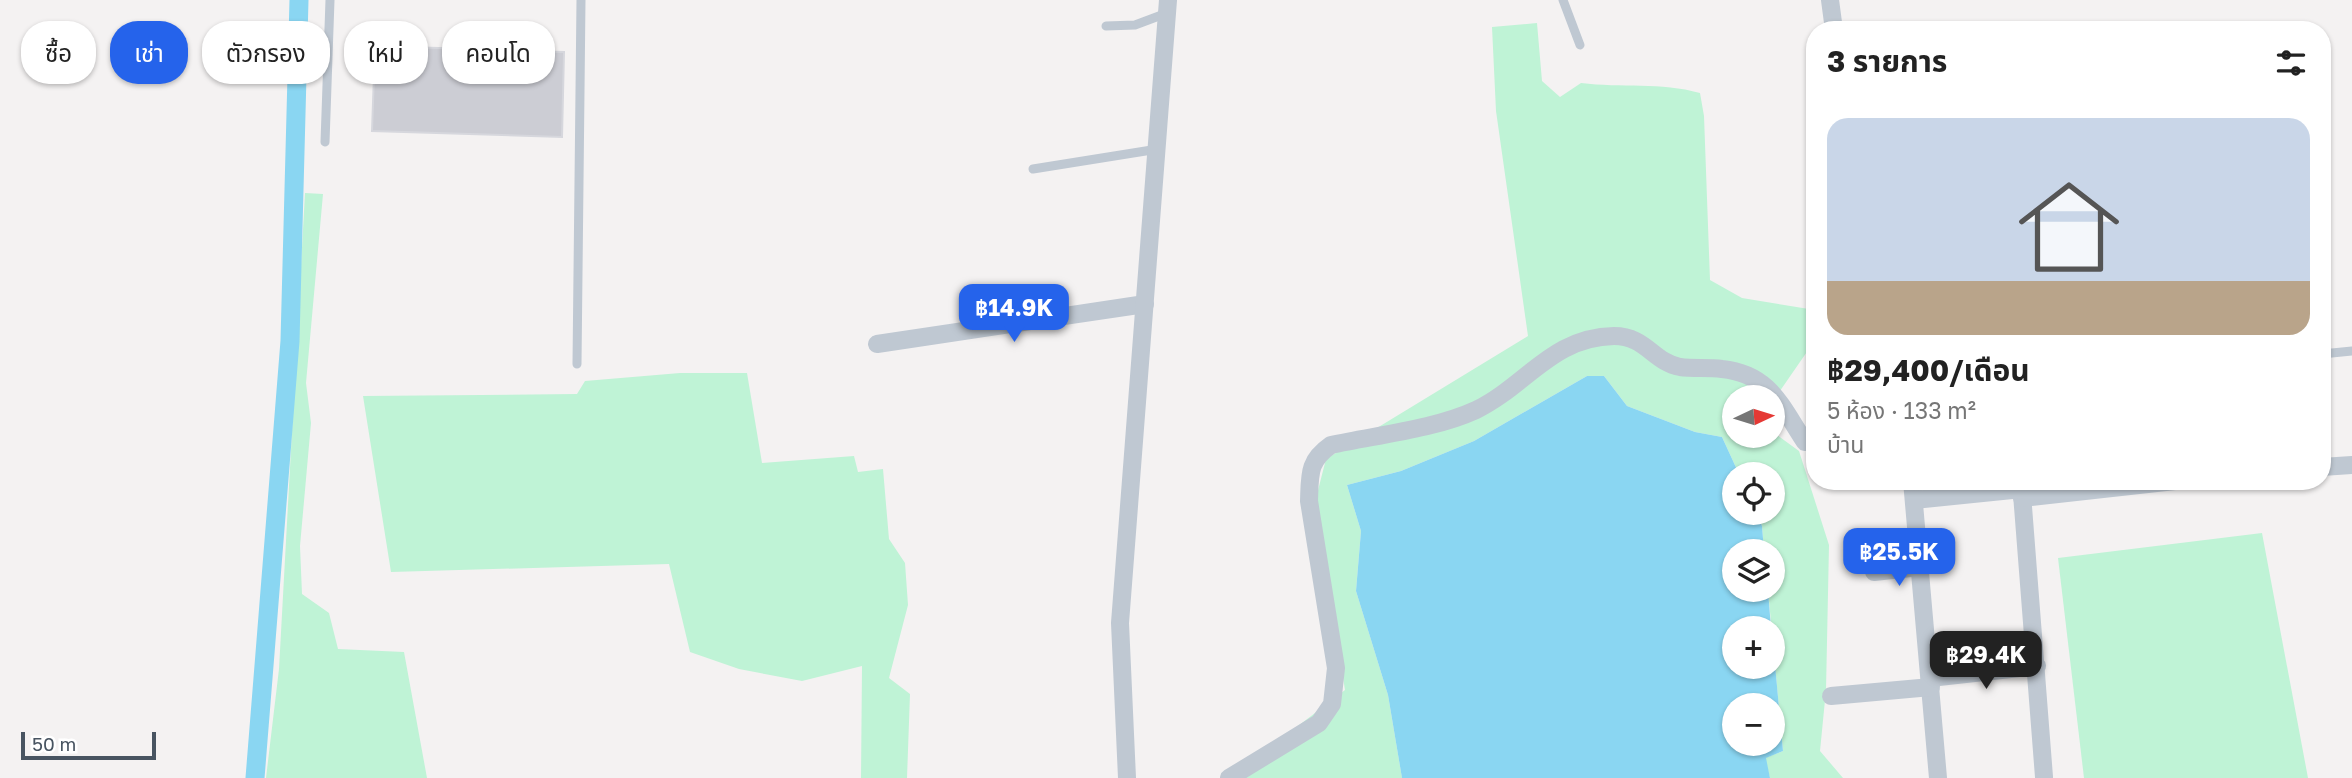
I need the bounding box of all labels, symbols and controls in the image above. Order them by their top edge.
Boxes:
chip: ซื้อ [21,21,96,84]
chip: เช่า [110,21,188,84]
chip: ตัวกรอง [202,21,330,84]
chip: ใหม่ [344,21,428,84]
chip: คอนโด [442,21,555,84]
text: 3 รายการ [1827,43,1947,79]
icon: filters [2272,44,2310,82]
icon: home [2006,164,2132,290]
pin: ฿14.9K [957,284,1071,344]
text: ฿14.9K [975,293,1053,321]
text: ฿29,400/เดือน [1827,352,2030,388]
north arrow [1722,385,1785,448]
map controls [1722,385,1785,756]
text: 5 ห้อง · 133 m² [1827,396,1976,424]
text: บ้าน [1827,430,1864,458]
button: locate [1722,462,1785,525]
pin: ฿25.5K [1842,528,1956,588]
text: ฿25.5K [1859,537,1939,565]
button: layers [1722,539,1785,602]
button: + [1722,616,1785,679]
pin: ฿29.4K [1929,632,2043,691]
text: ฿29.4K [1946,640,2026,668]
button: − [1722,693,1785,756]
scale bar [21,729,156,761]
text: 50 m [32,732,76,755]

